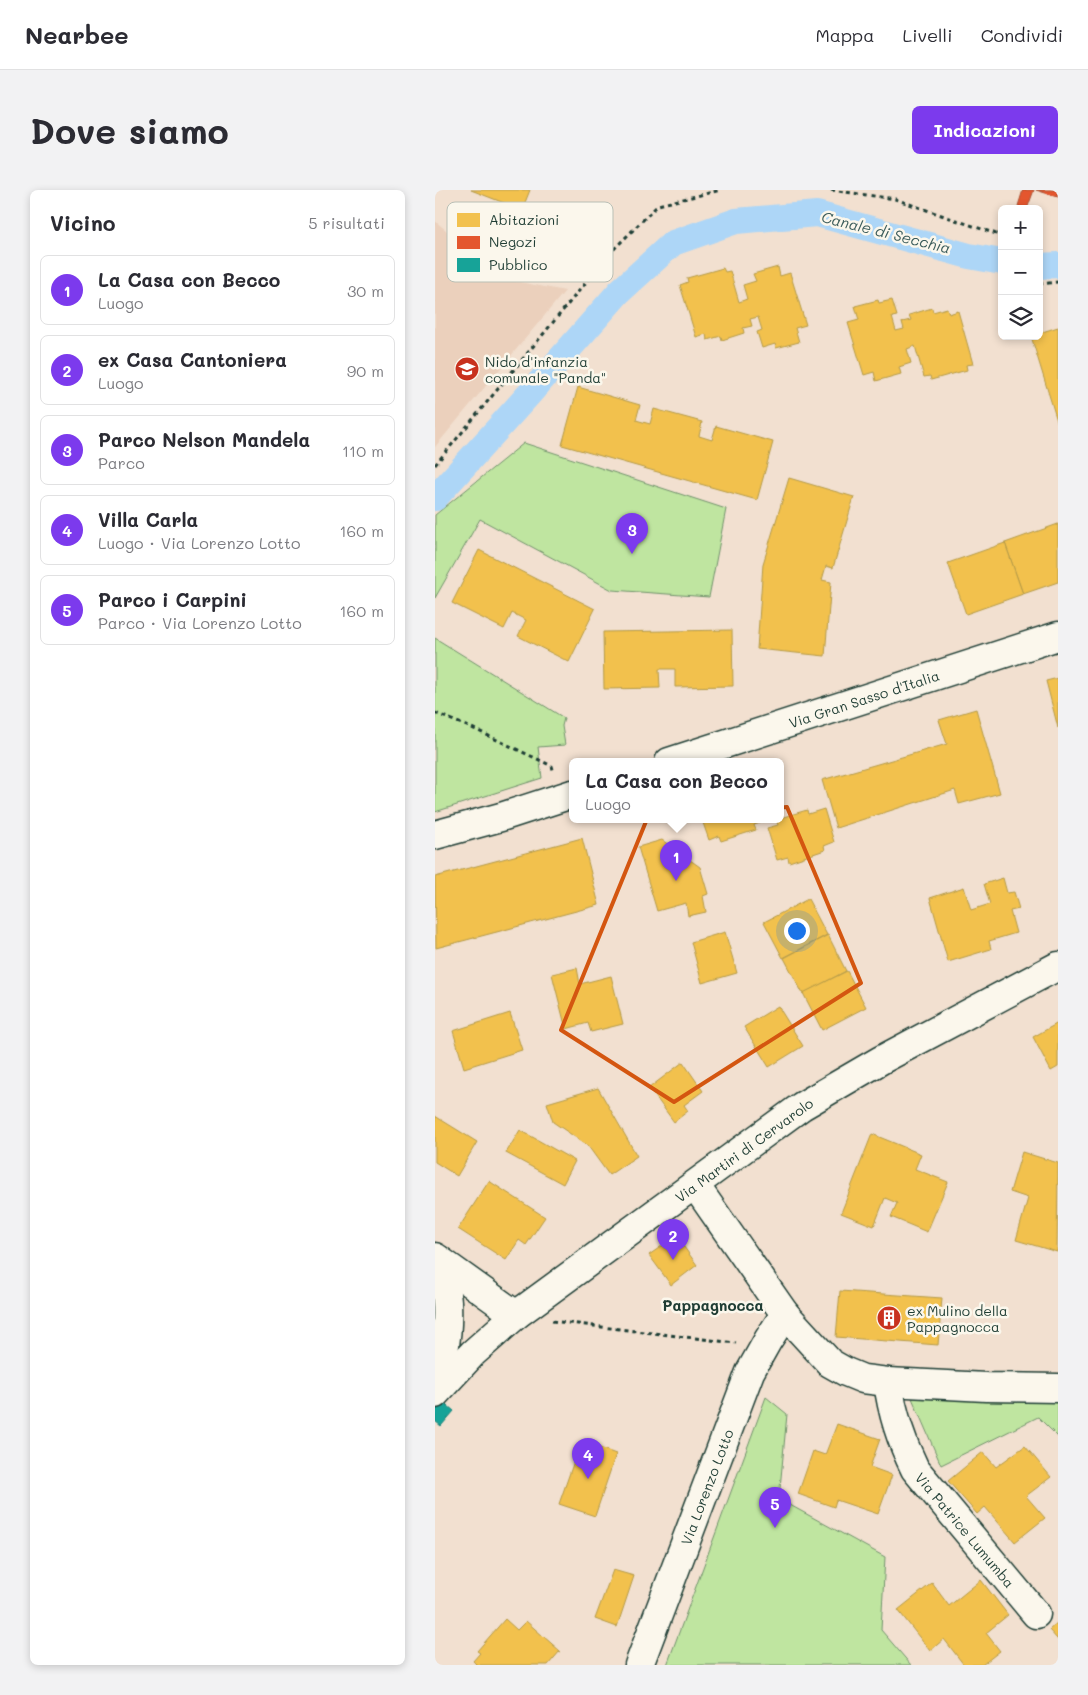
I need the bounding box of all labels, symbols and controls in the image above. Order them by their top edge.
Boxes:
text: Nearbee [25,19,129,50]
text: Mappa [815,23,874,47]
text: Livelli [902,23,953,47]
text: Condividi [981,23,1063,47]
button: Indicazioni [912,106,1058,154]
text: Dove siamo [30,107,229,153]
legend [447,202,613,282]
map controls [998,205,1043,340]
button: + [998,205,1043,250]
water label: Canale di Secchia [819,206,953,258]
text: Vicino [50,209,115,236]
text: Abitazioni [489,210,559,229]
text: 5 risultati [308,212,385,233]
text: Negozi [489,232,537,251]
button: − [998,250,1043,295]
text: Pubblico [489,255,547,274]
text: La Casa con Becco [98,267,280,292]
text: 1 [63,280,71,301]
text: 30 m [347,280,384,301]
text: Luogo [98,292,143,313]
button: layers [998,295,1043,340]
text: ex Casa Cantoniera [98,347,287,372]
place label: Nido d'infanzia comunale "Panda" [485,352,606,387]
school or university icon: Nido d'infanzia comunale "Panda" [454,356,480,382]
text: 2 [63,360,71,381]
text: 90 m [347,360,384,381]
text: Luogo [98,372,143,393]
text: Parco Nelson Mandela [98,427,310,452]
text: 3 [62,440,72,461]
text: 110 m [342,440,384,461]
text: Parco [98,452,145,473]
text: Villa Carla [98,507,198,532]
pin: 3 [616,513,648,554]
text: 4 [62,520,72,541]
text: 160 m [339,520,384,541]
text: Luogo · Via Lorenzo Lotto [98,532,301,553]
text: Parco i Carpini [98,587,247,612]
text: 5 [62,600,72,621]
text: 160 m [339,600,384,621]
text: Parco · Via Lorenzo Lotto [98,612,302,633]
street label: Via Gran Sasso d'Italia [786,666,942,732]
popup [569,758,784,823]
text: La Casa con Becco [585,768,768,793]
text: Luogo [585,793,631,814]
pin: 1 [660,840,692,881]
your location [784,918,810,944]
street label: Via Martiri di Cervarolo [671,1093,817,1207]
pin: 2 [657,1219,689,1260]
district label: Pappagnocca [662,1295,764,1315]
place label: ex Mulino della Pappagnocca [907,1301,1008,1336]
building icon: ex Mulino della Pappagnocca [876,1305,902,1331]
street label: Via Lorenzo Lotto [676,1426,738,1548]
pin: 4 [572,1438,604,1479]
street label: Via Patrice Lumumba [911,1468,1019,1592]
pin: 5 [759,1487,791,1528]

